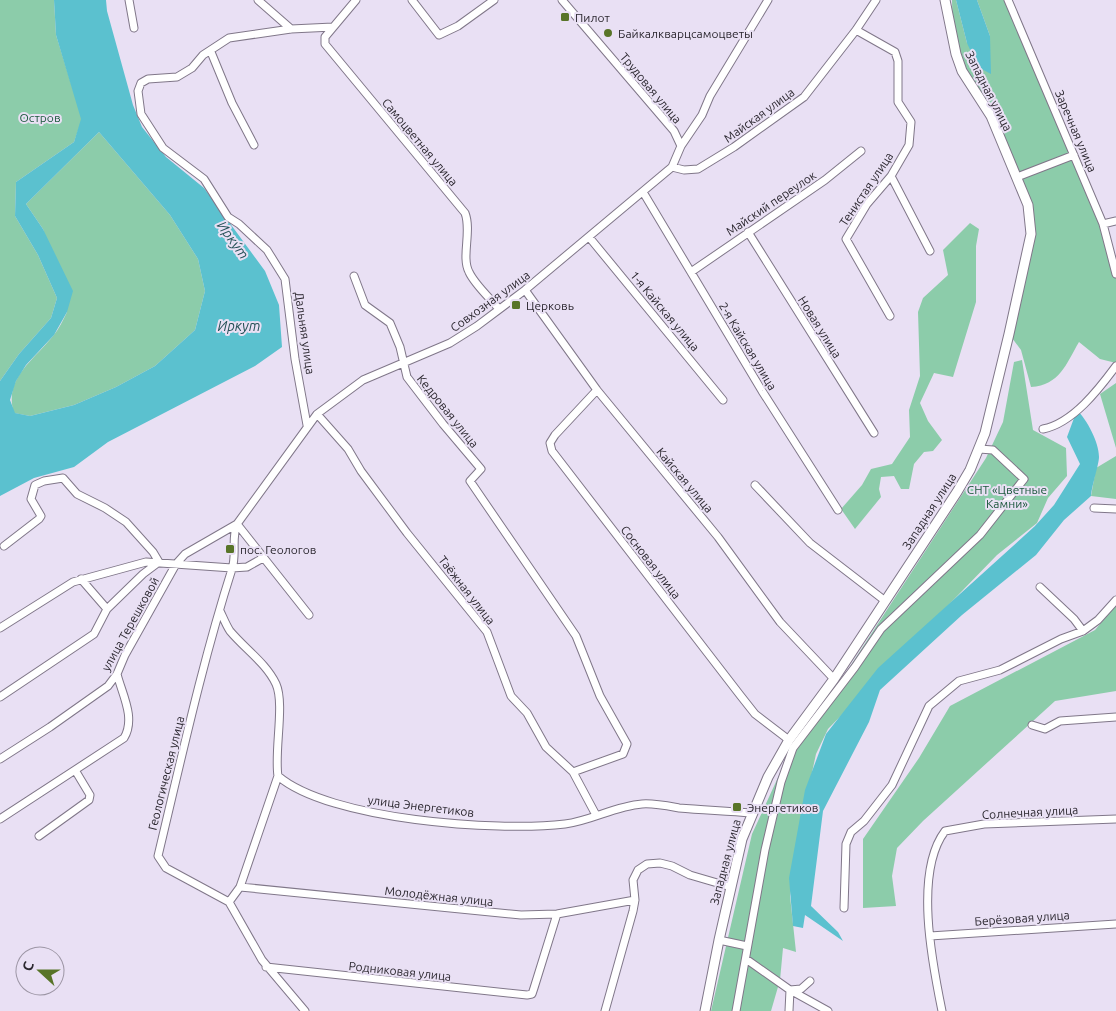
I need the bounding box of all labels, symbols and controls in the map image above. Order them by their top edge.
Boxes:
marker: Пилот [559,11,571,23]
place label: Пилот [575,11,610,24]
marker: Байкалкварцсамоцветы [602,27,614,39]
place label: Байкалкварцсамоцветы [618,27,753,40]
street label: Западная улица [963,49,1015,133]
street label: Трудовая улица [618,50,684,126]
street label: Майская улица [721,85,797,145]
street label: Заречная улица [1053,88,1099,174]
street label: Самоцветная улица [380,96,460,188]
park label: Остров [19,111,61,124]
street label: Тенистая улица [837,150,895,228]
street label: Майский переулок [724,168,818,238]
water label: Ирку́т [214,218,252,262]
street label: Совхозная улица [448,268,532,334]
street label: 1-я Кайская улица [628,269,702,353]
street label: Дальняя улица [293,291,317,375]
street label: Новая улица [796,294,844,360]
marker: Церковь [510,299,522,311]
place label: Церковь [526,299,574,312]
street label: 2-я Кайская улица [717,300,779,392]
water label: Иркут [218,318,260,334]
street label: Кедровая улица [415,372,481,450]
street label: Кайская улица [654,445,716,515]
street label: Западная улица [900,470,958,552]
park label: СНТ «Цветные Камни» [967,483,1047,510]
street label: Сосновая улица [619,523,683,601]
marker: пос. Геологов [224,543,236,555]
place label: пос. Геологов [240,543,316,556]
street label: Таёжная улица [436,553,498,627]
street label: улица Терешковой [99,575,161,673]
street label: Геологическая улица [146,715,186,831]
street label: улица Энергетиков [367,793,475,819]
marker: Энергетиков [731,801,743,813]
place label: Энергетиков [747,801,819,814]
street label: Солнечная улица [981,803,1079,821]
street label: Западная улица [707,818,743,906]
street label: Молодёжная улица [384,884,494,908]
street label: Берёзовая улица [974,908,1070,928]
north arrow [15,946,65,996]
text: С [19,959,37,973]
street label: Родниковая улица [348,959,452,983]

